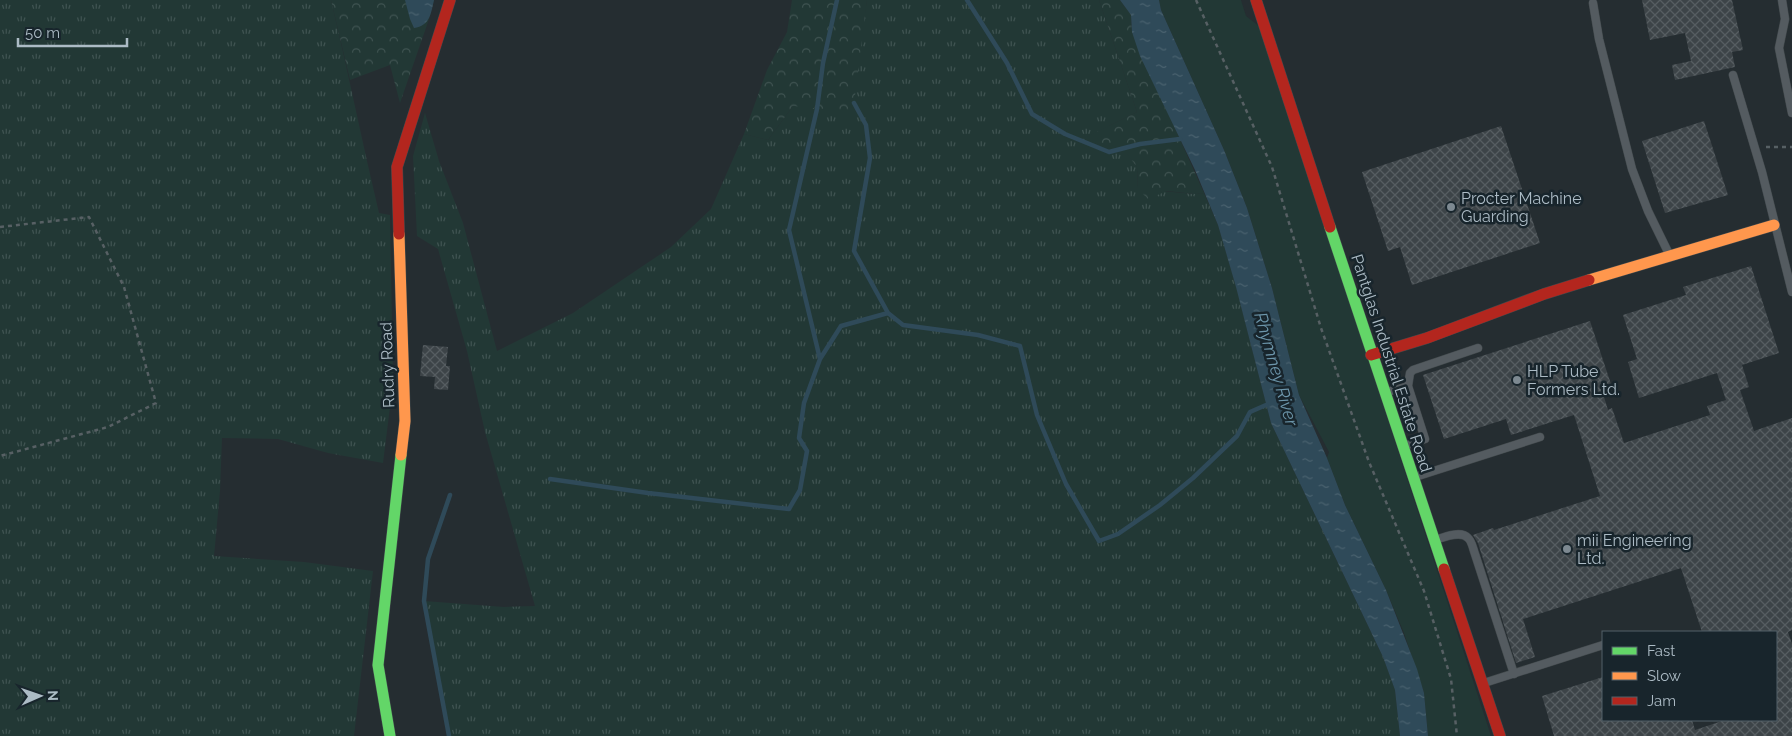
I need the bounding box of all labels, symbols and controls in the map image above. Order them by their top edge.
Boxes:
scale bar [18,15,126,47]
text: 50 m [25,24,60,42]
place label: Procter Machine Guarding [1461,189,1582,226]
marker: Procter Machine Guarding [1445,201,1457,213]
street label: Pantglas Industrial Estate Road [1347,252,1436,475]
water label: Rhymney River [1250,309,1303,429]
street label: Rudry Road [377,322,398,408]
place label: HLP Tube Formers Ltd. [1527,362,1620,399]
marker: HLP Tube Formers Ltd. [1511,374,1523,386]
place label: mii Engineering Ltd. [1577,531,1692,568]
marker: mii Engineering Ltd. [1561,543,1573,555]
legend [1602,631,1777,721]
text: Fast [1647,642,1675,660]
text: Slow [1647,667,1681,685]
north arrow [15,671,65,721]
text: N [45,690,61,701]
text: Jam [1647,692,1676,710]

